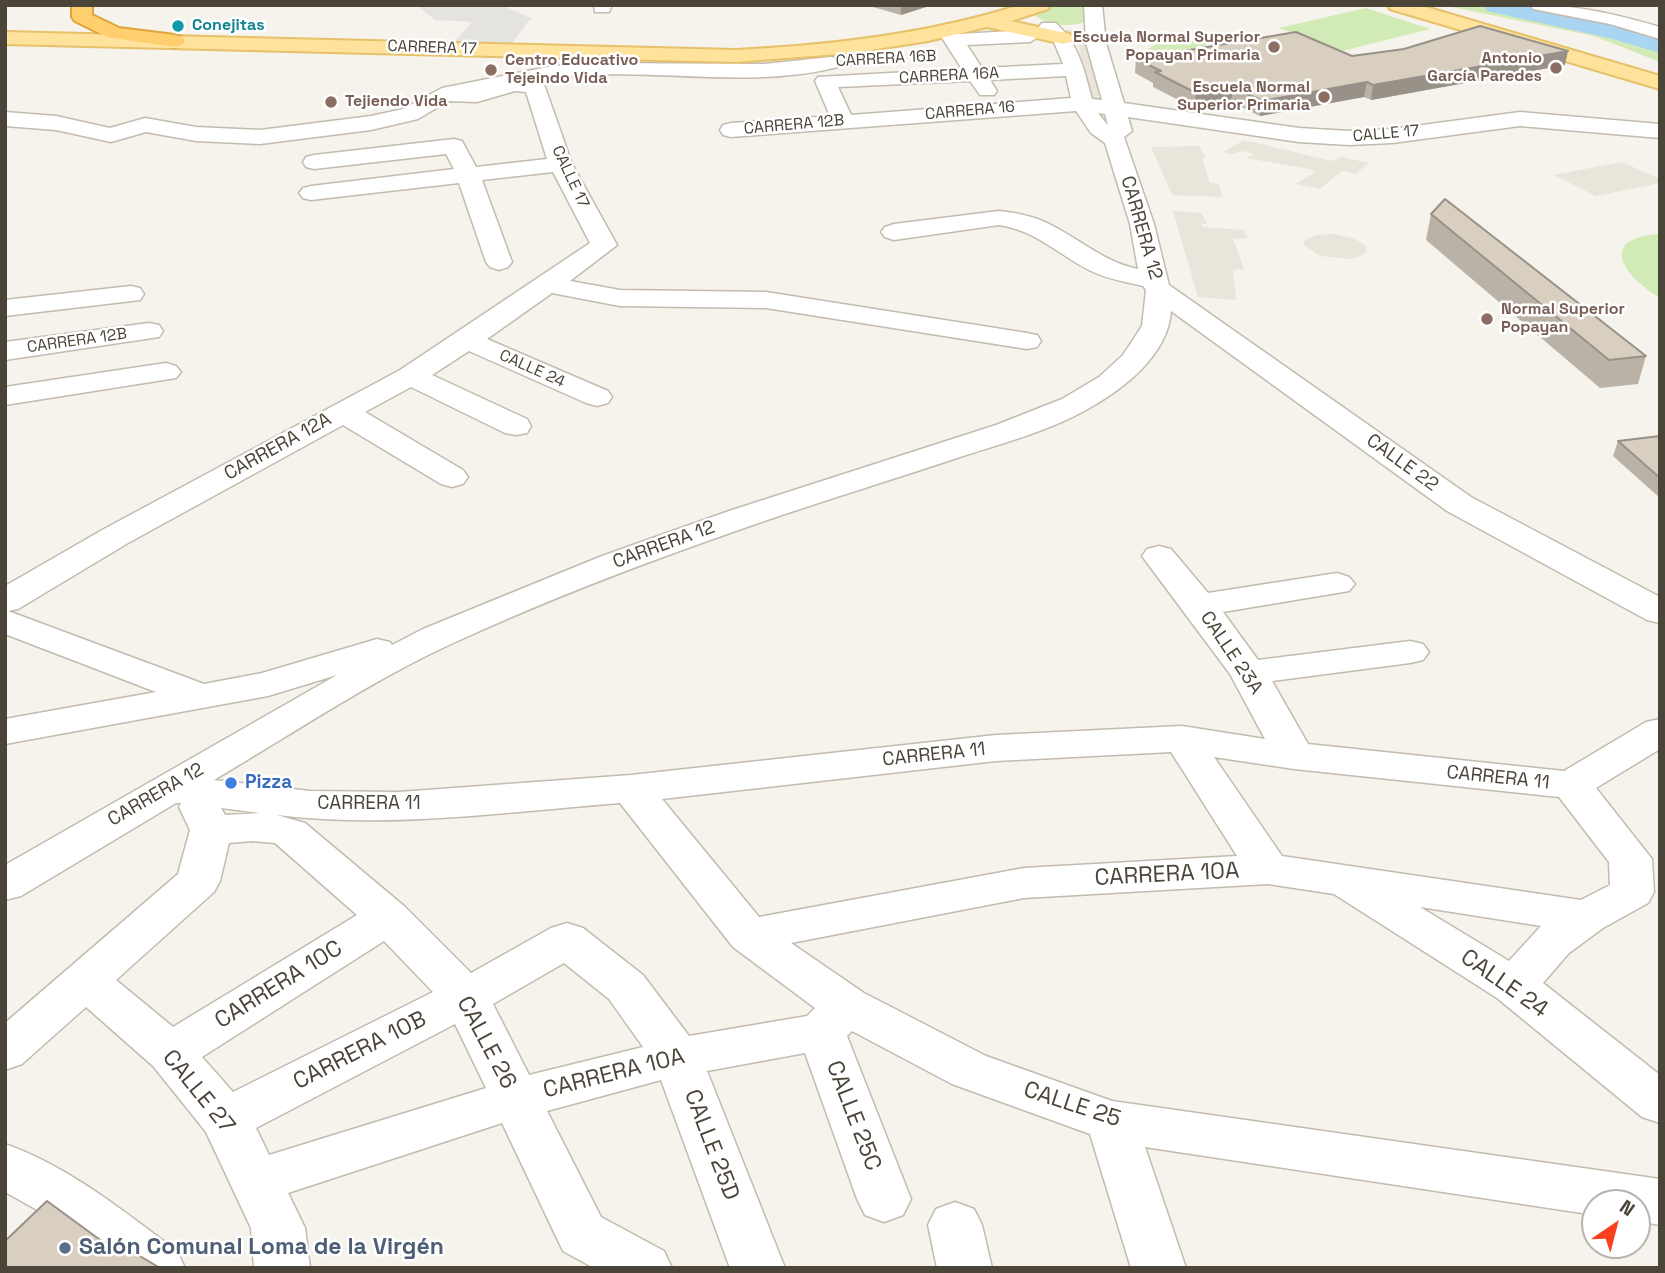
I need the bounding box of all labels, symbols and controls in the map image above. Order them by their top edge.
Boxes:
place label: Conejitas [192,16,265,36]
marker: Conejitas [170,18,186,34]
place label: Escuela Normal Superior Popayan Primaria [1073,28,1260,66]
street label: CARRERA 17 [387,37,477,59]
marker: Escuela Normal Superior Popayan Primaria [1266,39,1282,55]
street label: CARRERA 16B [835,47,937,71]
place label: Antonio García Paredes [1427,49,1542,87]
place label: Centro Educativo Tejeindo Vida [505,51,638,89]
marker: Antonio García Paredes [1548,60,1564,76]
marker: Centro Educativo Tejeindo Vida [483,62,499,78]
street label: CARRERA 16A [898,64,1000,88]
place label: Escuela Normal Superior Primaria [1177,78,1310,116]
marker: Escuela Normal Superior Primaria [1316,89,1332,105]
place label: Tejiendo Vida [345,92,447,112]
marker: Tejiendo Vida [323,94,339,110]
street label: CARRERA 16 [924,98,1016,124]
street label: CARRERA 12B [743,111,845,139]
street label: CALLE 17 [1352,122,1420,146]
street label: CALLE 17 [547,143,593,211]
street label: CARRERA 12 [1115,173,1167,283]
place label: Normal Superior Popayan [1501,300,1625,338]
marker: Normal Superior Popayan [1479,311,1495,327]
street label: CARRERA 12B [26,324,128,358]
street label: CALLE 24 [496,346,568,392]
street label: CARRERA 12A [220,408,336,486]
street label: CALLE 22 [1362,429,1442,497]
street label: CARRERA 12 [610,516,718,574]
street label: CALLE 23A [1195,607,1267,699]
street label: CARRERA 11 [881,738,987,772]
street label: CARRERA 12 [104,758,208,832]
street label: CARRERA 11 [1445,761,1551,795]
place label: Pizza [245,772,292,794]
marker: Pizza [223,775,239,791]
street label: CARRERA 11 [317,793,421,815]
street label: CARRERA 10A [1094,857,1240,893]
street label: CARRERA 10C [210,935,348,1035]
street label: CALLE 24 [1455,944,1553,1024]
street label: CALLE 26 [450,992,522,1094]
street label: CARRERA 10B [289,1006,431,1096]
street label: CARRERA 10A [540,1043,688,1105]
street label: CALLE 27 [156,1045,240,1139]
street label: CALLE 25C [819,1057,887,1175]
street label: CALLE 25 [1020,1076,1124,1134]
street label: CALLE 25D [677,1086,745,1204]
north arrow [1581,1189,1651,1259]
text: N [1615,1194,1640,1222]
place label: Salón Comunal Loma de la Virgén [79,1234,444,1262]
marker: Salón Comunal Loma de la Virgén [57,1240,73,1256]

